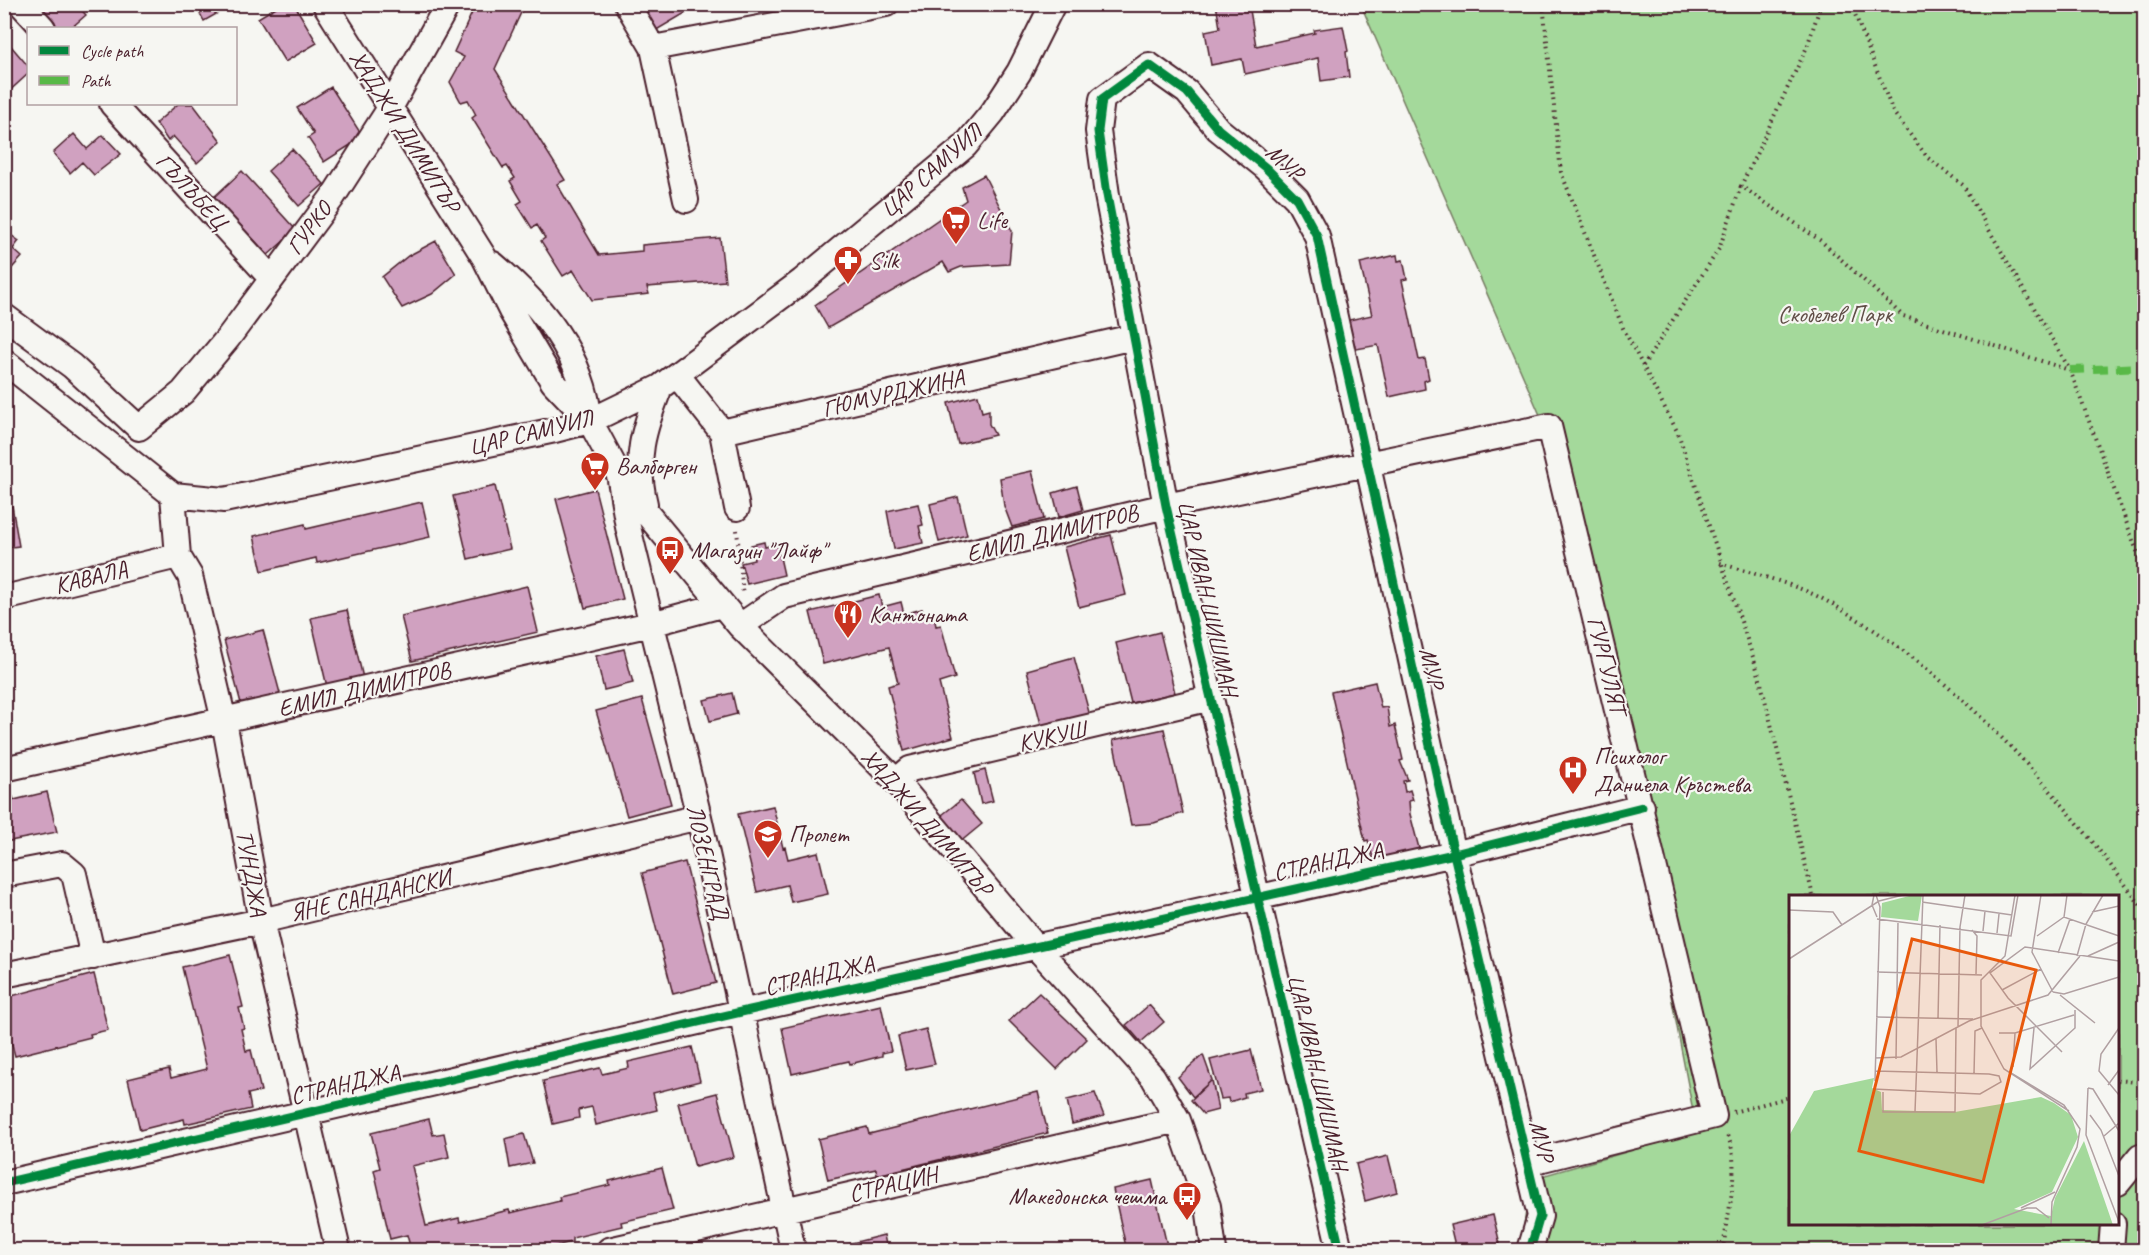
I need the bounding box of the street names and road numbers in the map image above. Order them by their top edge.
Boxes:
street label: ХАДЖИ ДИМИТЪР [343,44,469,221]
street label: ЦАР САМУИЛ [874,115,990,224]
street label: МУР [1260,137,1312,189]
street label: ГЪЛЪБЕЦ [150,146,236,237]
street label: ГУРКО [279,194,340,260]
street label: ГЮМУРДЖИНА [819,362,968,424]
street label: ЦАР САМУИЛ [465,402,598,462]
street label: ЕМИЛ ДИМИТРОВ [963,497,1142,569]
street label: ЦАР ИВАН ШИШМАН [1171,497,1246,702]
street label: КАВАЛА [52,553,131,600]
street label: ГУРГУЛЯТ [1581,614,1635,722]
street label: МУР [1413,645,1452,694]
street label: ЕМИЛ ДИМИТРОВ [275,654,455,723]
street label: КУКУШ [1015,713,1092,758]
street label: ХАДЖИ ДИМИТЪР [855,742,1002,905]
street label: ЛОЗЕНГРАД [680,802,736,924]
street label: ТУНДЖА [230,828,274,919]
street label: СТРАНДЖА [1270,835,1386,887]
street label: ЯНЕ САНДАНСКИ [287,861,457,928]
street label: СТРАНДЖА [761,948,878,1002]
street label: ЦАР ИВАН ШИШМАН [1281,971,1356,1176]
street label: СТРАНДЖА [287,1057,404,1111]
street label: МУР [1523,1118,1562,1167]
street label: СТРАЦИН [846,1159,943,1209]

